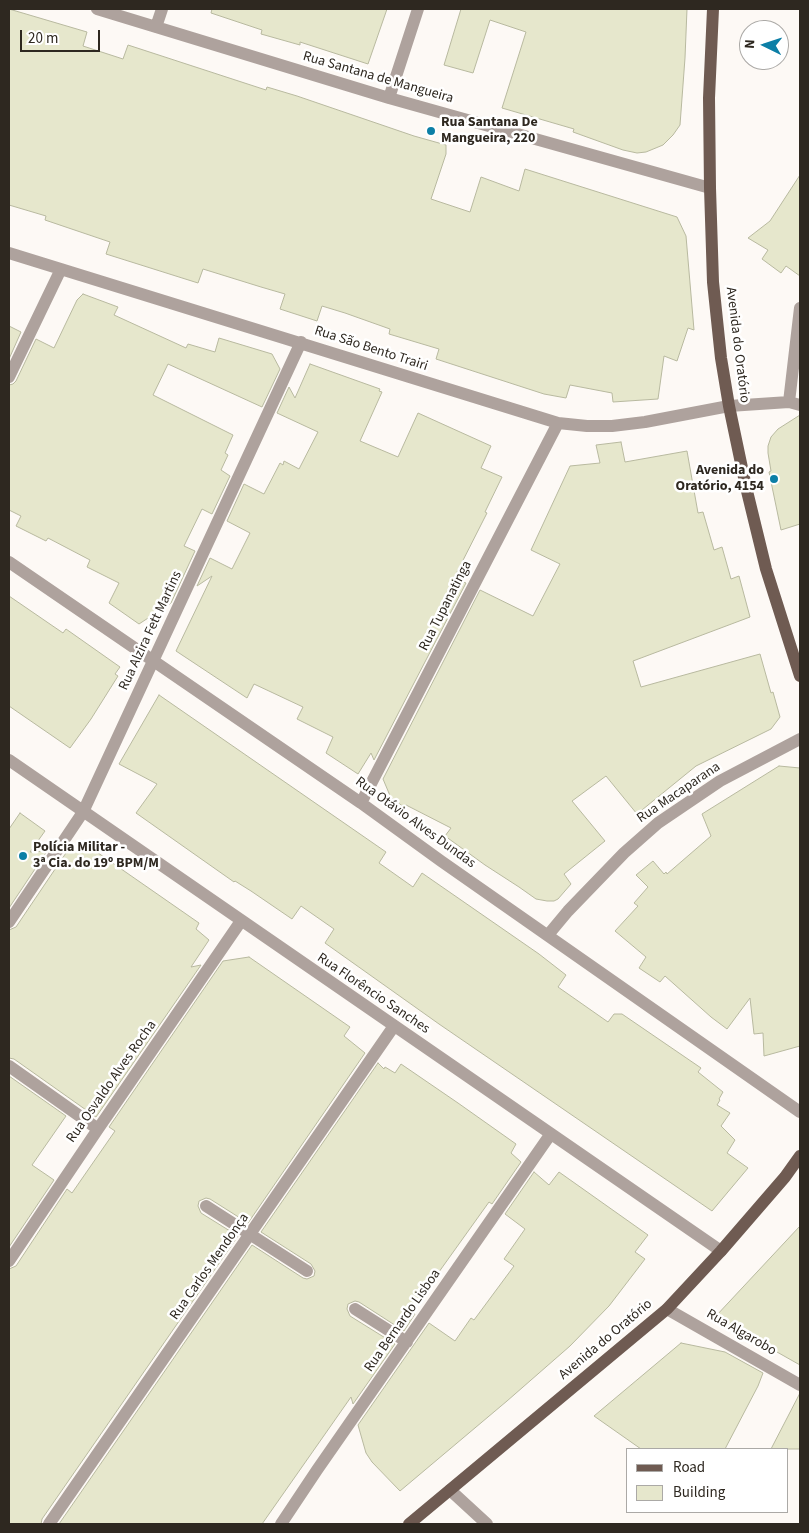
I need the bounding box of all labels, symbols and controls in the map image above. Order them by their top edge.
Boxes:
scale bar [22,20,102,52]
north arrow [739,20,789,70]
text: 20 m [28,28,58,49]
text: N [740,39,760,49]
street label: Rua Santana de Mangueira [301,48,455,108]
place label: Rua Santana De Mangueira, 220 [441,115,538,148]
marker: Rua Santana De Mangueira, 220 [425,125,437,137]
street label: Avenida do Oratório [722,286,752,404]
street label: Rua São Bento Trairi [312,323,430,375]
place label: Avenida do Oratório, 4154 [676,463,764,496]
marker: Avenida do Oratório, 4154 [768,473,780,485]
street label: Rua Tupanatinga [416,558,476,654]
street label: Rua Alzira Fett Martins [116,569,186,693]
street label: Rua Macaparana [634,759,724,827]
street label: Rua Otávio Alves Dundas [352,774,478,872]
place label: Polícia Militar - 3ª Cia. do 19º BPM/M [33,840,159,872]
marker: Polícia Militar - 3ª Cia. do 19º BPM/M [17,850,29,862]
street label: Rua Florêncio Sanches [314,950,432,1038]
street label: Rua Osvaldo Alves Rocha [63,1018,161,1146]
street label: Rua Carlos Mendonça [167,1210,253,1324]
street label: Rua Bernardo Lisboa [361,1266,445,1376]
street label: Avenida do Oratório [556,1296,656,1384]
street label: Rua Algarobo [703,1306,779,1360]
legend [626,1448,789,1513]
text: Road [673,1457,705,1478]
text: Building [673,1482,725,1503]

